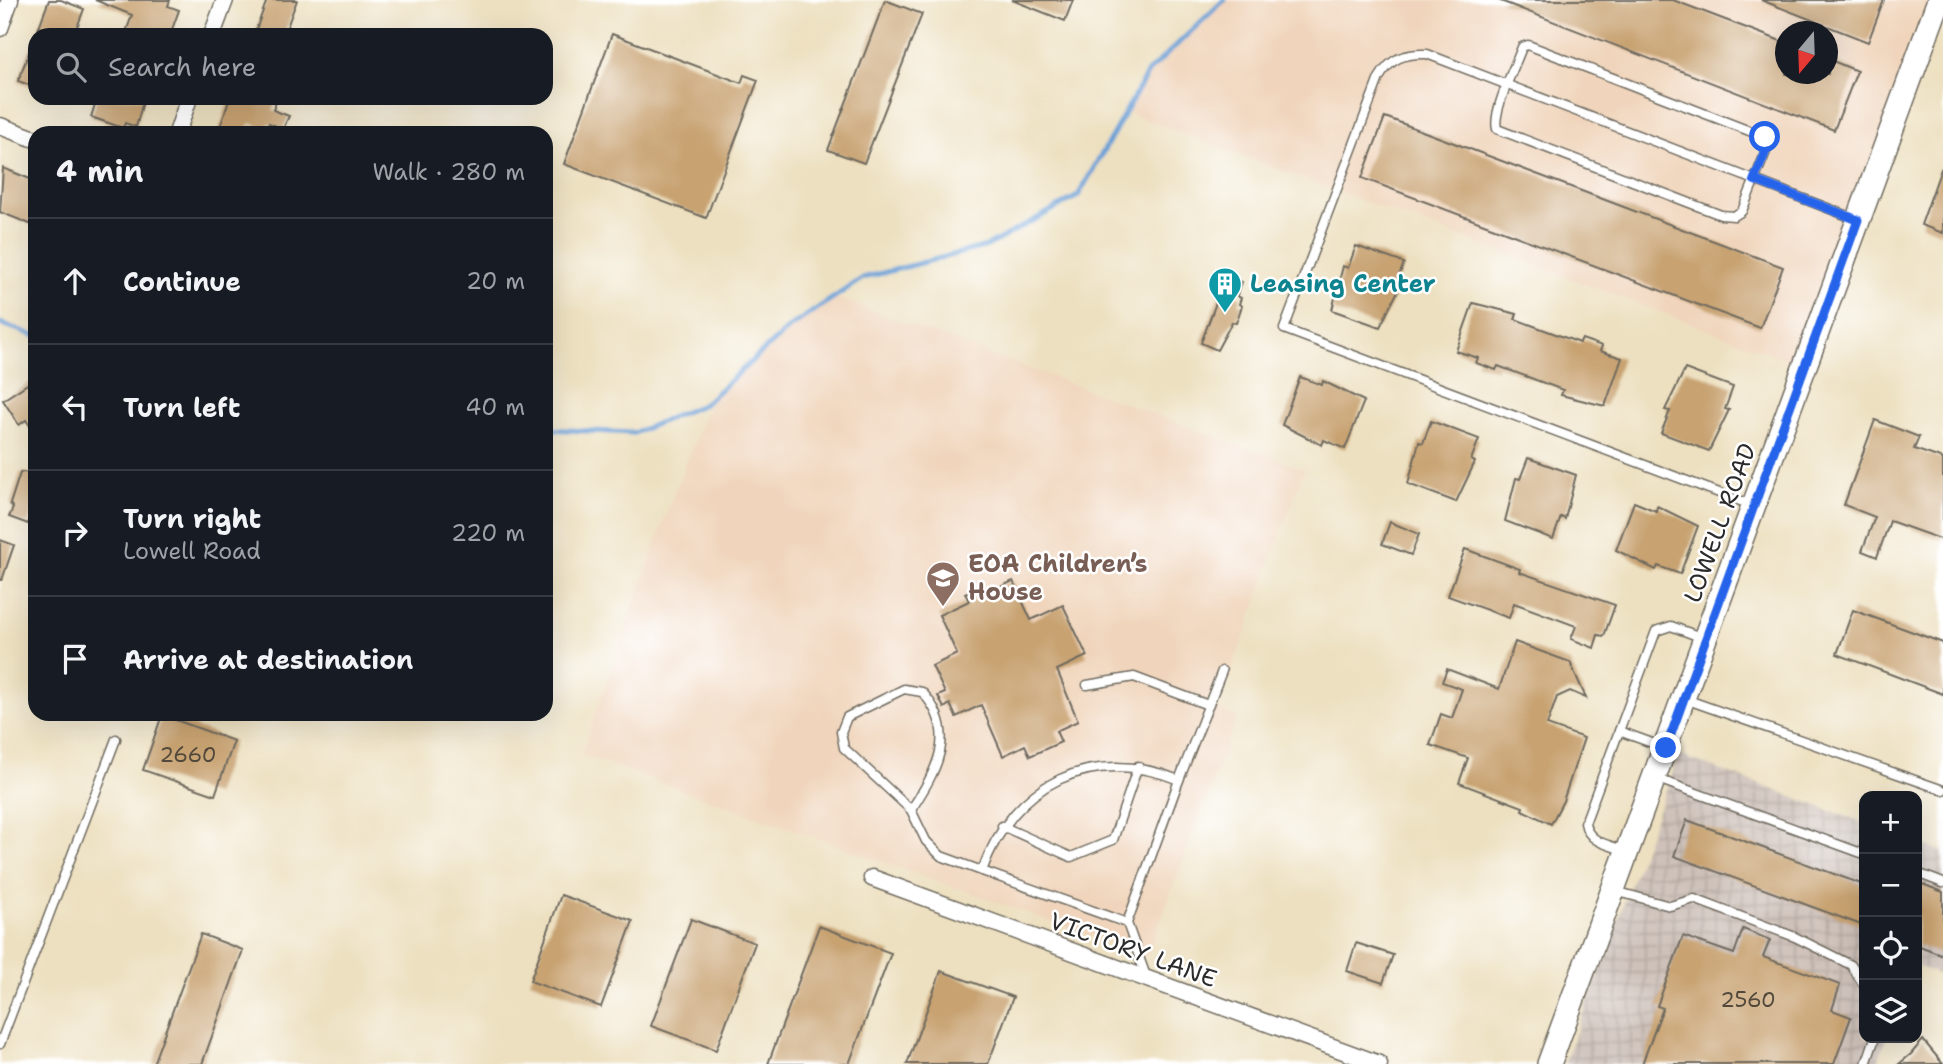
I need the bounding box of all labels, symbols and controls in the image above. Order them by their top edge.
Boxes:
north arrow [1775,21,1838,84]
search box [28,28,553,105]
icon: search [52,48,90,86]
text: Search here [108,49,257,84]
route start [1749,121,1780,152]
text: 4 min [56,151,143,192]
text: Walk · 280 m [372,157,525,187]
icon: ahead [56,262,94,300]
text: Continue [123,264,241,299]
building icon: Leasing Center [1206,265,1244,314]
text: 20 m [466,266,525,296]
place label: Leasing Center [1250,268,1436,300]
icon: left [56,388,94,426]
text: Turn left [123,390,240,425]
text: 40 m [465,392,525,422]
street label: LOWELL ROAD [1676,439,1764,607]
text: Turn right [123,501,261,536]
icon: right [56,514,94,552]
text: 220 m [451,518,525,548]
text: Lowell Road [123,536,261,566]
place label: EOA Children’s House [968,548,1147,608]
school or university icon: EOA Children’s House [924,559,962,608]
icon: arrive [56,640,94,678]
text: Arrive at destination [123,642,413,677]
route end [1650,732,1681,763]
house number: 2660 [160,741,216,769]
map controls [1859,791,1922,1043]
button: + [1859,791,1922,854]
button: − [1859,854,1922,917]
street label: VICTORY LANE [1045,905,1221,995]
button: locate [1859,917,1922,980]
button: layers [1859,980,1922,1043]
house number: 2560 [1720,986,1776,1014]

